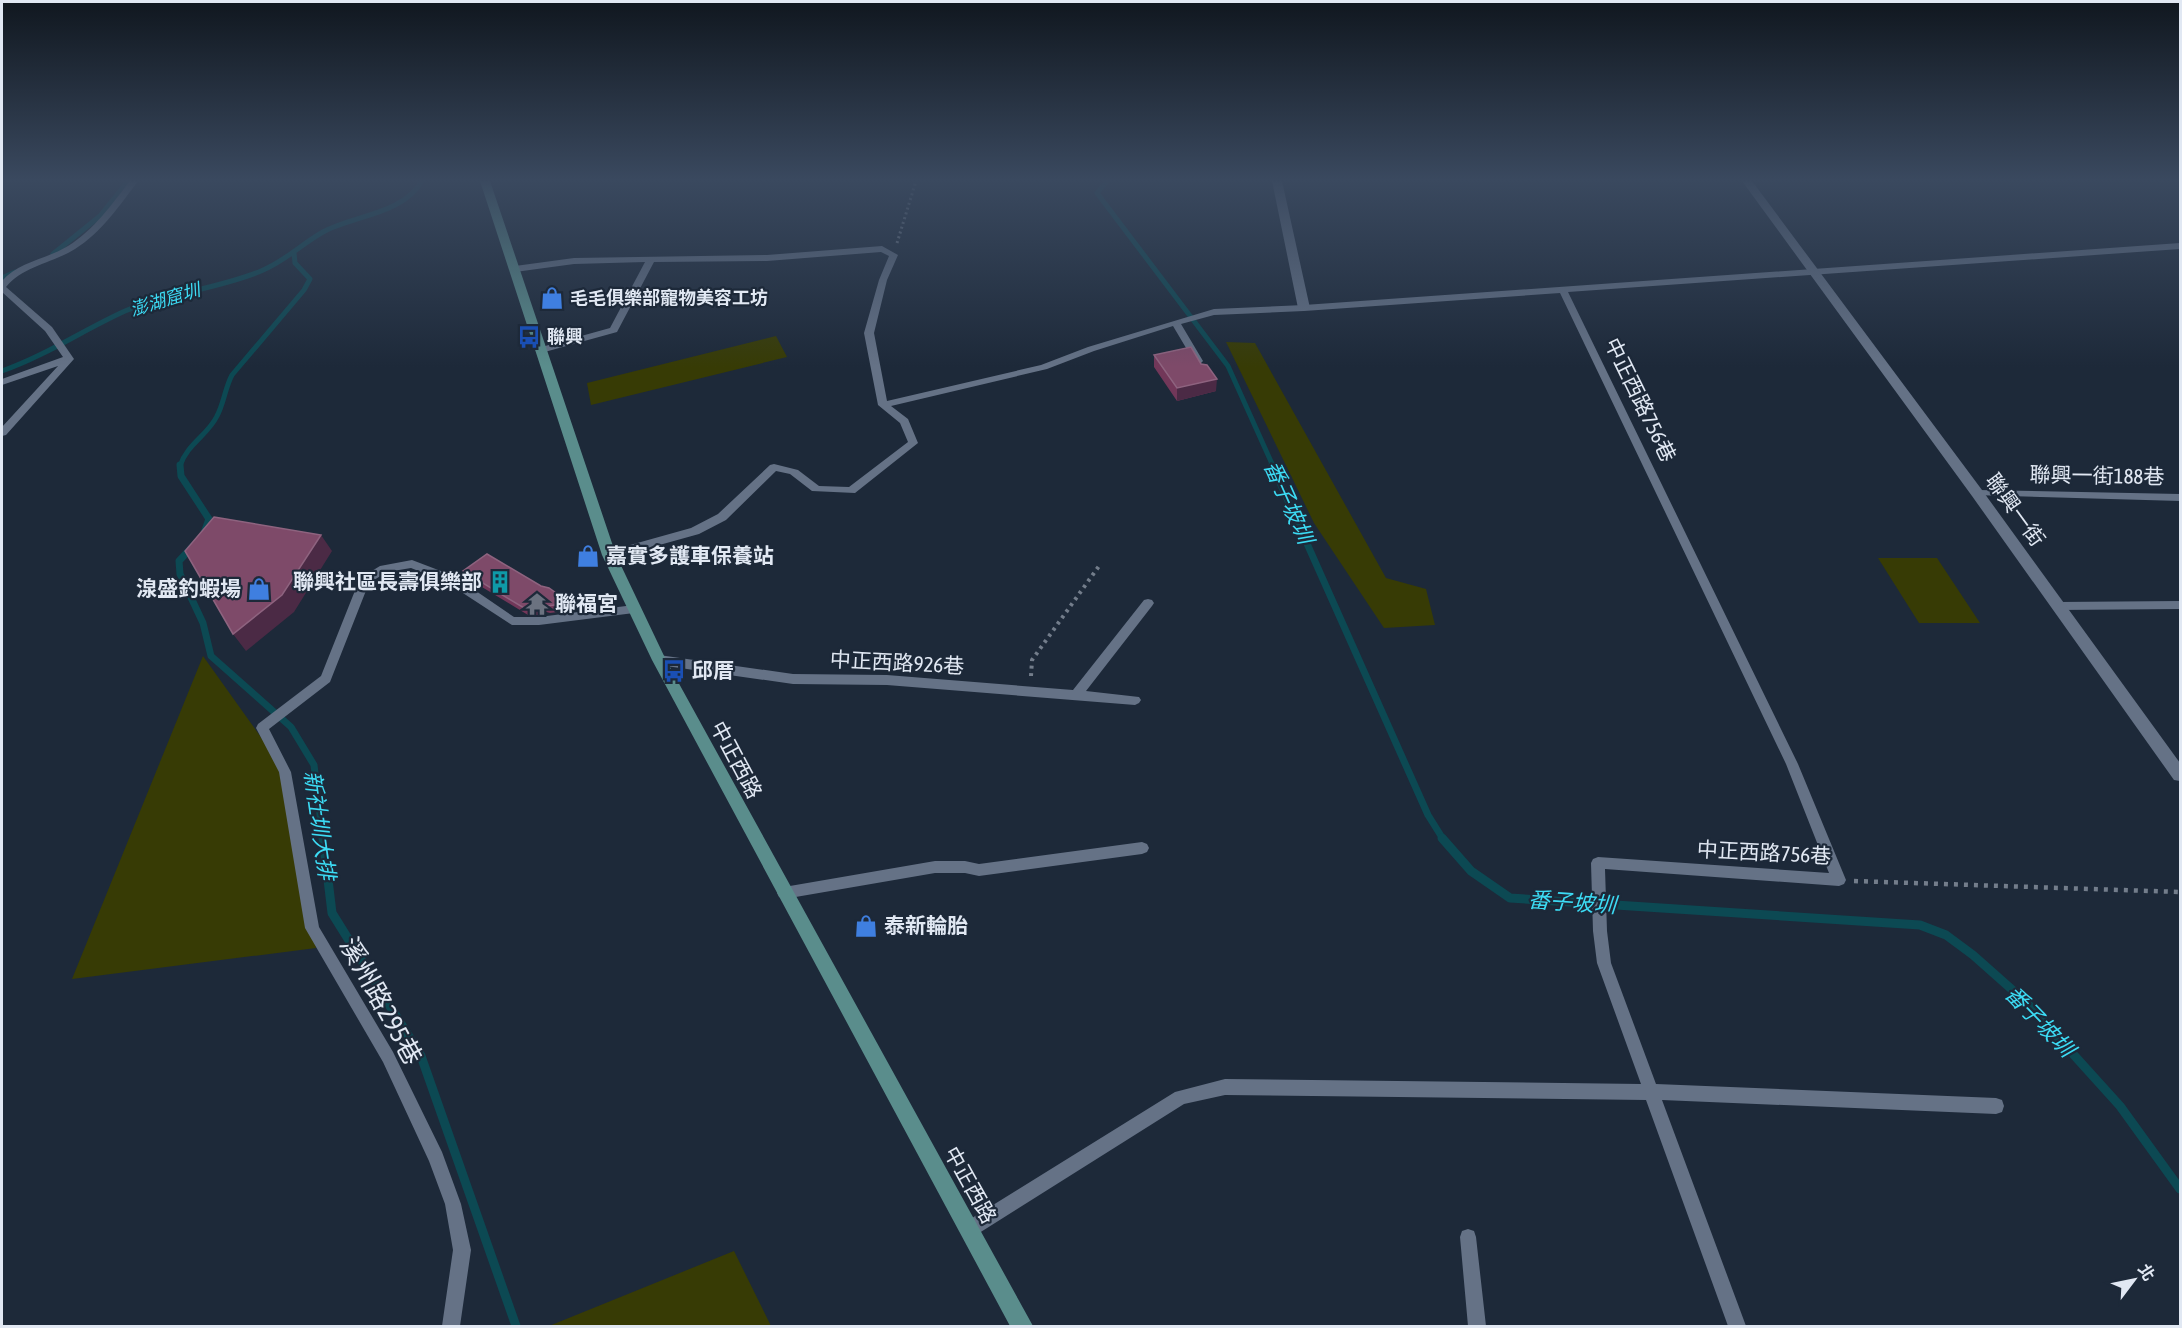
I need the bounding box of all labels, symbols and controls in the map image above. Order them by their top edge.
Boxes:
water label: 澎湖窟圳 [127,278,205,320]
shop icon: 毛毛俱樂部寵物美容工坊 [539,285,565,311]
place label: 毛毛俱樂部寵物美容工坊 [570,287,768,308]
bus stop icon: 聯興 [516,324,542,350]
place label: 聯興 [547,326,583,347]
street label: 中正西路756巷 [1601,334,1681,465]
water label: 番子坡圳 [1259,457,1320,550]
street label: 聯興一街188巷 [2030,462,2165,488]
street label: 聯興一街 [1981,468,2050,550]
shop icon: 嘉實多護車保養站 [575,543,601,569]
place label: 嘉實多護車保養站 [606,543,774,567]
place label: 聯興社區長壽俱樂部 [293,569,482,593]
building icon: 聯興社區長壽俱樂部 [487,569,513,595]
place label: 湶盛釣蝦場 [136,576,241,600]
shop icon: 湶盛釣蝦場 [246,576,272,602]
temple icon: 聯福宮 [524,591,550,617]
place label: 聯福宮 [555,591,618,615]
street label: 中正西路926巷 [829,646,965,678]
bus stop icon: 邱厝 [661,658,687,684]
place label: 邱厝 [692,658,734,682]
street label: 中正西路 [707,717,767,802]
water label: 新社圳大排 [299,769,341,884]
street label: 中正西路756巷 [1696,836,1832,868]
water label: 番子坡圳 [1527,886,1620,918]
shop icon: 泰新輪胎 [853,913,879,939]
place label: 泰新輪胎 [884,913,968,937]
street label: 溪州路295巷 [334,932,428,1070]
water label: 番子坡圳 [2000,980,2082,1064]
street label: 中正西路 [940,1142,1002,1227]
north arrow [2104,1250,2164,1310]
text: 北 [2135,1260,2159,1284]

